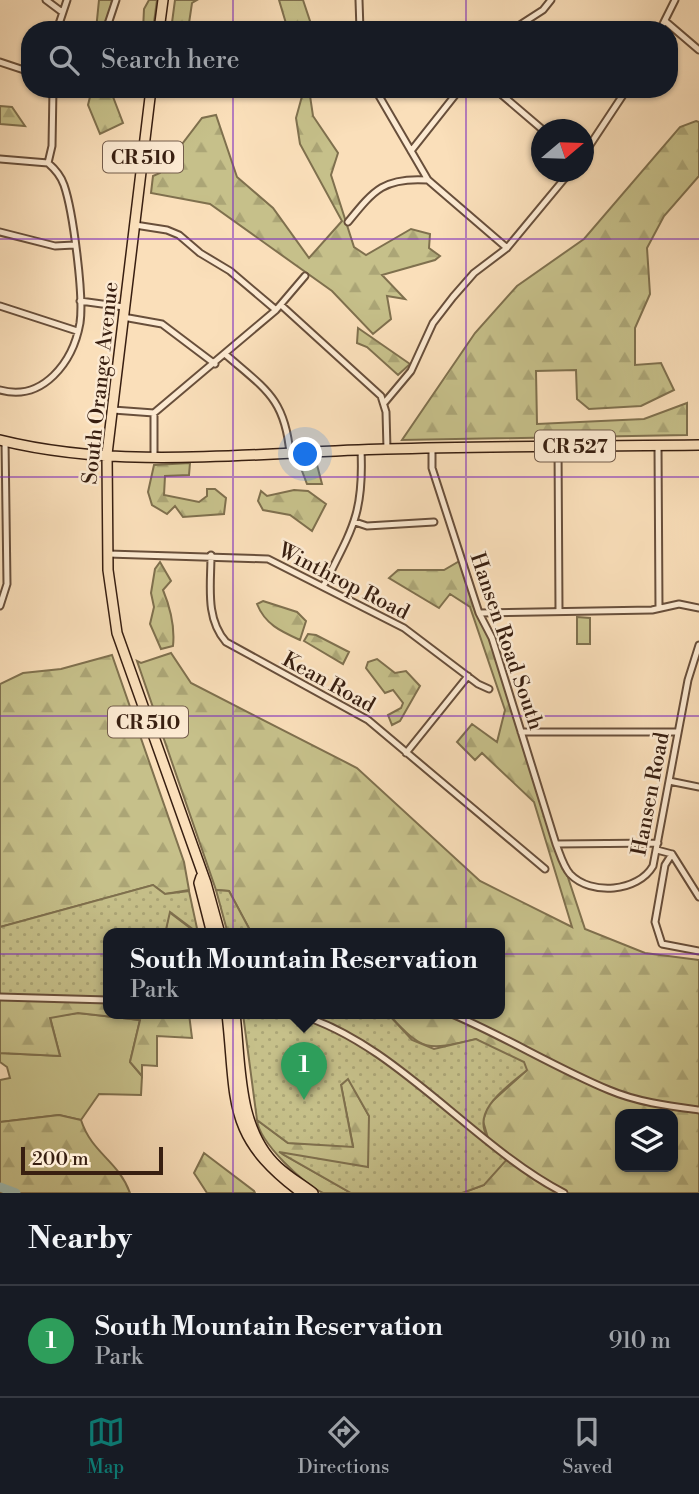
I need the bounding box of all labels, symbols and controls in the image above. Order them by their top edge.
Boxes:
search box [21,21,678,98]
icon: search [45,41,83,79]
text: Search here [101,44,240,76]
north arrow [531,119,594,182]
road number: CR 510 [103,141,183,172]
street label: South Orange Avenue [77,280,125,486]
road number: CR 527 [535,430,615,462]
your location [288,437,322,471]
street label: Winthrop Road [273,537,414,626]
street label: Hansen Road South [464,549,549,734]
street label: Kean Road [278,647,379,719]
road number: CR 510 [108,706,188,737]
street label: Hansen Road [626,730,676,858]
popup [103,928,505,1019]
text: South Mountain Reservation [130,944,478,976]
text: Park [130,976,178,1004]
pin: 1 [281,1042,327,1100]
map controls [615,1109,678,1172]
button: layers [615,1109,678,1172]
scale bar [21,1144,163,1176]
text: 200 m [32,1147,89,1171]
text: Nearby [28,1220,132,1258]
text: South Mountain Reservation [95,1311,443,1343]
text: 1 [45,1327,57,1355]
text: 910 m [608,1327,671,1355]
text: Park [95,1343,143,1371]
tab: Map [87,1413,125,1479]
tab: Directions [298,1413,389,1479]
tab: Saved [563,1413,612,1479]

